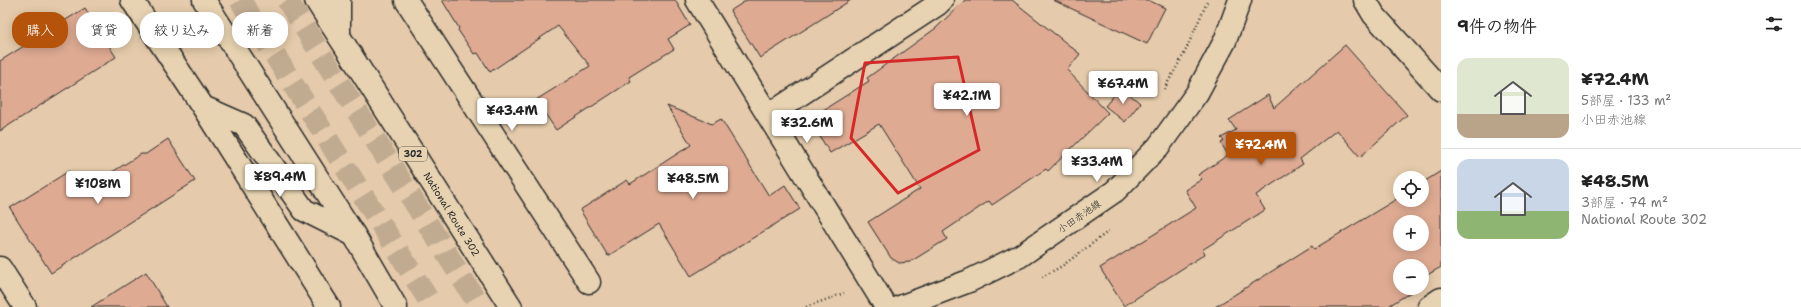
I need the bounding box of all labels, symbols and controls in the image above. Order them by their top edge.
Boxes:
chip: 購入 [12,12,68,48]
chip: 賃貸 [76,12,132,48]
chip: 絞り込み [140,12,224,48]
chip: 新着 [232,12,288,48]
icon: filters [1763,13,1785,35]
text: 9件の物件 [1457,15,1537,37]
text: ¥72.4M [1581,68,1649,90]
pin: ¥67.4M [1090,71,1156,105]
icon: home [1489,74,1537,122]
text: ¥67.4M [1098,75,1148,92]
pin: ¥42.1M [934,83,1000,117]
text: ¥42.1M [943,87,991,104]
text: 5部屋 · 133 m² [1581,92,1671,109]
pin: ¥43.4M [479,98,545,132]
text: ¥43.4M [486,102,538,119]
pin: ¥32.6M [774,110,840,144]
text: 小田赤池線 [1581,111,1646,128]
text: ¥32.6M [781,114,833,131]
pin: ¥72.4M [1228,132,1294,166]
text: ¥72.4M [1235,136,1287,153]
road number: 302 [399,147,427,161]
pin: ¥33.4M [1064,149,1130,183]
text: ¥33.4M [1071,153,1123,170]
pin: ¥89.4M [247,164,313,198]
pin: ¥48.5M [660,166,726,200]
text: ¥89.4M [254,168,306,185]
street label: National Route 302 [420,170,483,259]
text: ¥48.5M [667,170,719,187]
text: ¥48.5M [1581,170,1649,192]
pin: ¥108M [70,171,126,205]
map controls [1393,171,1429,295]
button: locate [1393,171,1429,207]
text: ¥108M [75,175,121,192]
icon: home [1489,175,1537,223]
text: 3部屋 · 74 m² [1581,194,1668,211]
street label: 小田赤池線 [1055,197,1103,236]
text: National Route 302 [1581,211,1707,228]
button: + [1393,215,1429,251]
button: − [1393,259,1429,295]

